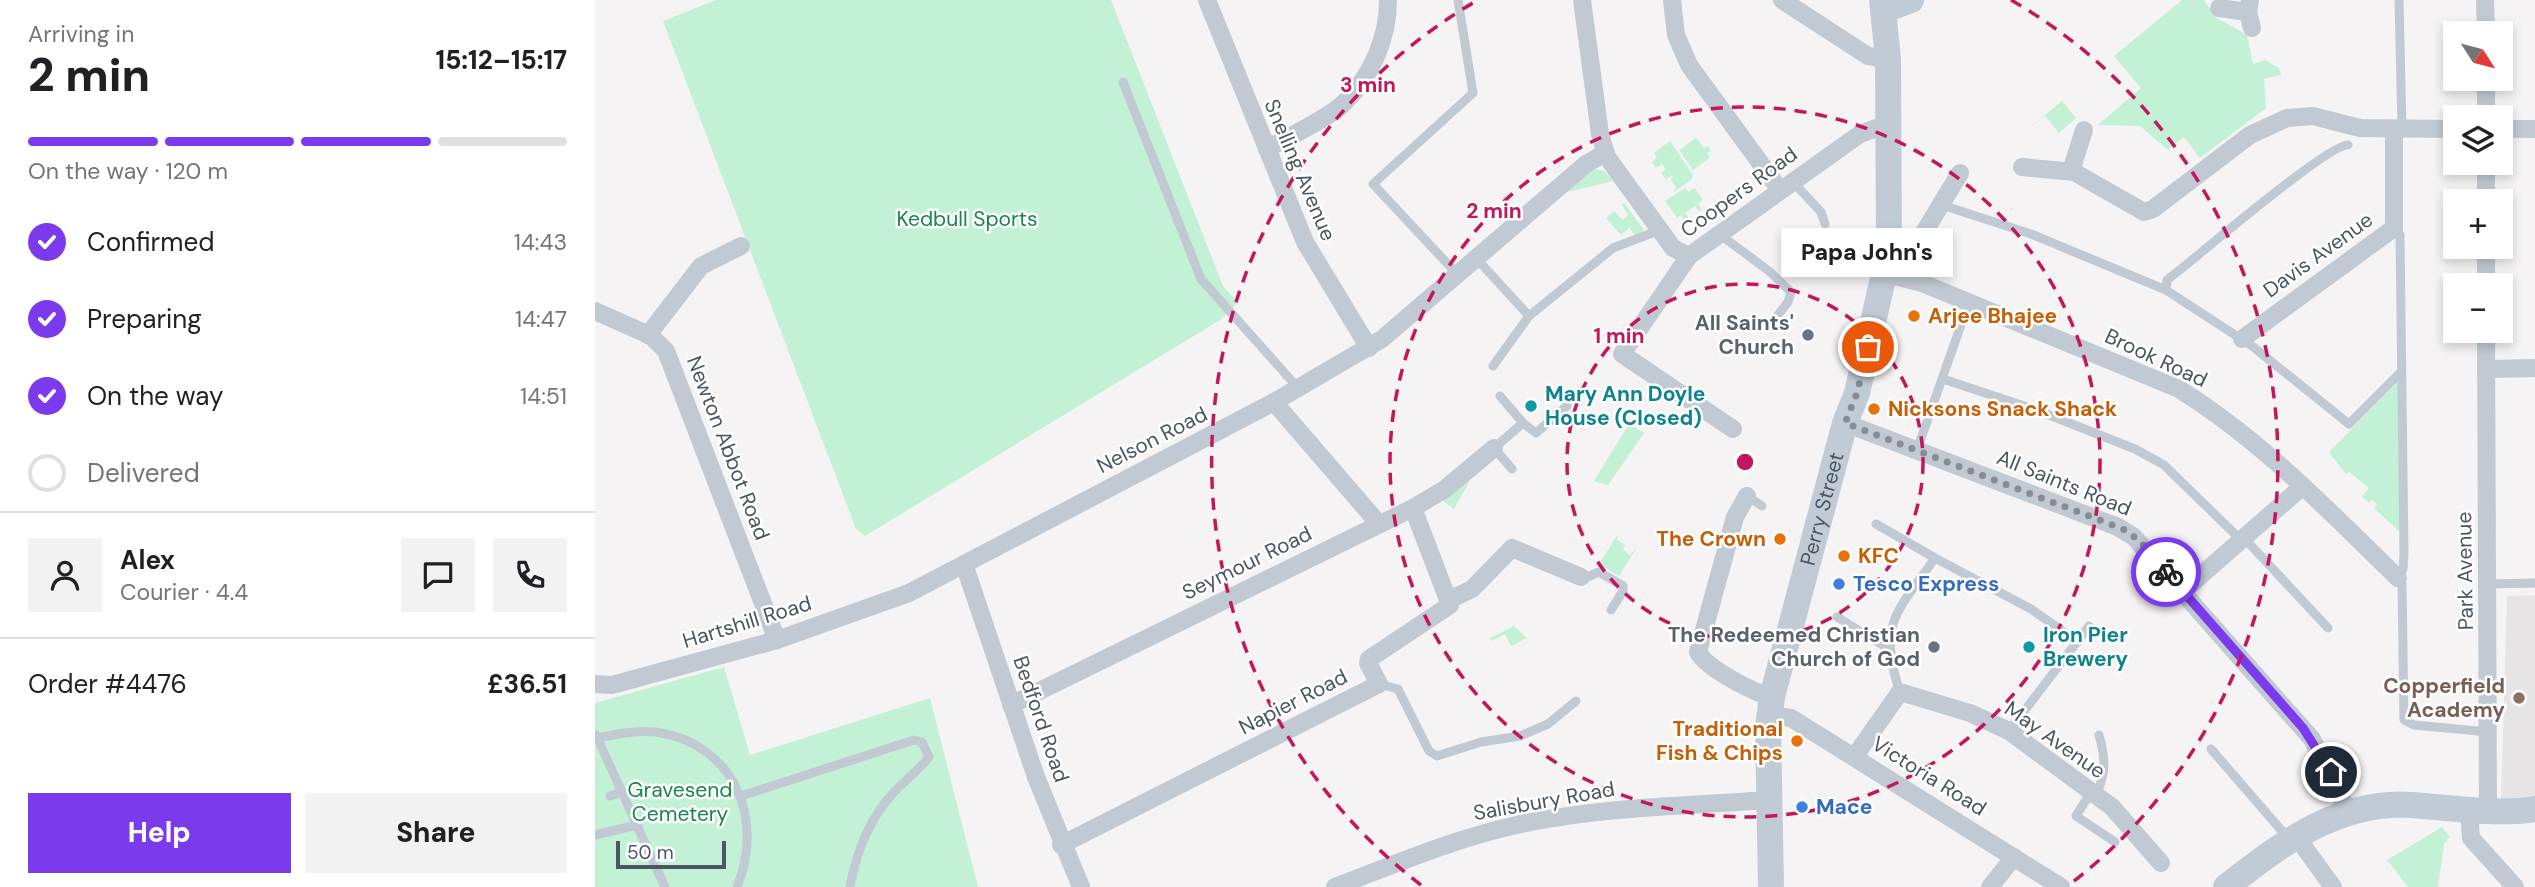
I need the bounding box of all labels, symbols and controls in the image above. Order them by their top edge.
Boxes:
text: Arriving in [28,19,134,49]
north arrow [2443,21,2513,91]
map controls [2443,21,2513,343]
text: 15:12–15:17 [436,43,567,77]
text: 2 min [28,45,150,105]
text: 3 min [1340,71,1396,99]
street label: Snelling Avenue [1258,95,1342,245]
button: layers [2443,105,2513,175]
street label: Coopers Road [1675,140,1803,244]
text: On the way · 120 m [28,156,228,186]
button: + [2443,189,2513,259]
text: 2 min [1466,197,1522,225]
park label: Kedbull Sports [896,205,1038,233]
street label: Davis Avenue [2258,206,2378,304]
icon: check [28,223,66,261]
text: Confirmed [87,225,214,259]
text: 14:43 [514,227,567,257]
callout: Papa John's [1782,228,1954,277]
text: Papa John's [1801,237,1933,267]
button: − [2443,273,2513,343]
icon: check [28,300,66,338]
text: Preparing [87,302,202,336]
place label: Arjee Bhajee [1928,302,2057,330]
text: 14:47 [515,304,567,334]
marker: Arjee Bhajee [1906,308,1922,324]
place label: All Saints' Church [1695,309,1794,361]
pin [1838,317,1898,377]
text: 1 min [1593,322,1645,350]
street label: Brook Road [2100,322,2212,394]
marker: All Saints' Church [1800,327,1816,343]
icon: bag [1849,328,1887,366]
street label: Newton Abbot Road [680,352,776,544]
icon: check [28,377,66,415]
text: On the way [87,379,223,413]
place label: Mary Ann Doyle House (Closed) [1545,380,1705,432]
text: 14:51 [520,381,567,411]
place label: Nicksons Snack Shack [1888,395,2117,423]
marker: Mary Ann Doyle House (Closed) [1523,398,1539,414]
street label: Nelson Road [1092,400,1212,480]
marker: Nicksons Snack Shack [1866,401,1882,417]
street label: All Saints Road [1993,443,2135,523]
street label: Perry Street [1794,449,1851,568]
centre of rings [1733,450,1757,474]
text: Delivered [87,456,200,490]
street label: Park Avenue [2450,511,2480,630]
street label: Seymour Road [1178,520,1316,606]
place label: The Crown [1656,525,1766,553]
marker: The Crown [1772,531,1788,547]
courier [2131,537,2201,607]
button: person [28,538,102,612]
button: chat [401,538,475,612]
button: phone [493,538,567,612]
place label: KFC [1858,542,1899,570]
text: Alex [120,543,175,577]
marker: KFC [1836,548,1852,564]
icon: bike [2147,553,2185,591]
place label: Tesco Express [1853,570,1999,598]
marker: Tesco Express [1831,576,1847,592]
text: Courier · 4.4 [120,577,248,607]
street label: Hartshill Road [679,589,815,655]
place label: The Redeemed Christian Church of God [1668,621,1920,673]
place label: Iron Pier Brewery [2043,621,2128,673]
marker: The Redeemed Christian Church of God [1926,639,1942,655]
marker: Iron Pier Brewery [2021,639,2037,655]
street label: Bedford Road [1006,652,1076,786]
street label: Napier Road [1234,663,1352,741]
text: Order #4476 [28,667,187,701]
text: £36.51 [487,667,567,701]
place label: Copperfield Academy [2383,672,2505,724]
marker: Copperfield Academy [2511,690,2527,706]
street label: May Avenue [1999,695,2111,785]
place label: Traditional Fish & Chips [1656,715,1783,767]
street label: Victoria Road [1866,730,1992,822]
marker: Traditional Fish & Chips [1789,733,1805,749]
pin [2301,742,2361,802]
icon: home [2312,753,2350,791]
street label: Salisbury Road [1471,775,1617,827]
park label: Gravesend Cemetery [628,776,732,828]
button: Help [28,793,291,873]
button: Share [305,793,567,873]
place label: Mace [1816,793,1872,821]
marker: Mace [1794,799,1810,815]
scale bar [616,838,726,870]
text: 50 m [627,840,674,865]

